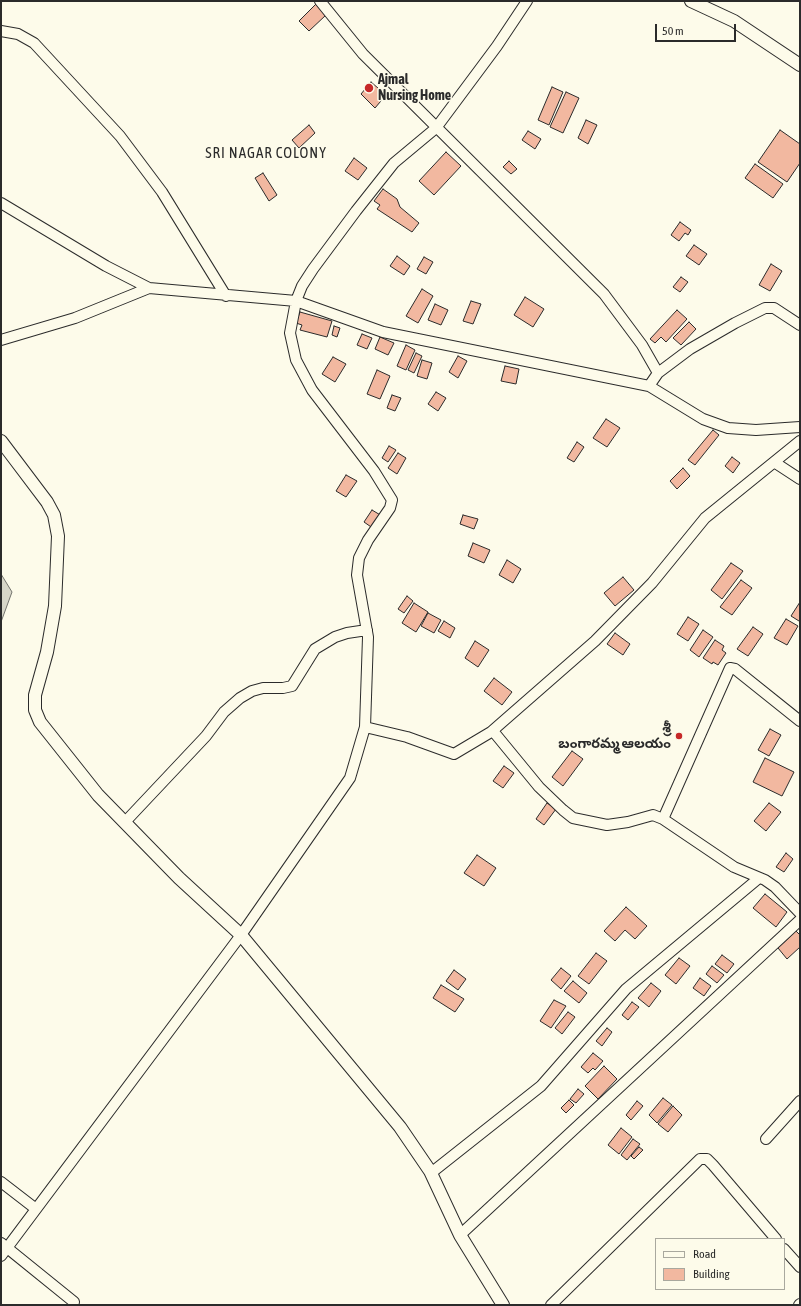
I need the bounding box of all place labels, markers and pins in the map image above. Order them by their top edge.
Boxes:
place label: Ajmal Nursing Home [378,72,451,104]
marker: Ajmal Nursing Home [363,82,375,94]
place label: శ్రీ బంగారమ్మ ఆలయం [558,720,671,752]
marker: శ్రీ బంగారమ్మ ఆలయం [674,731,684,741]

